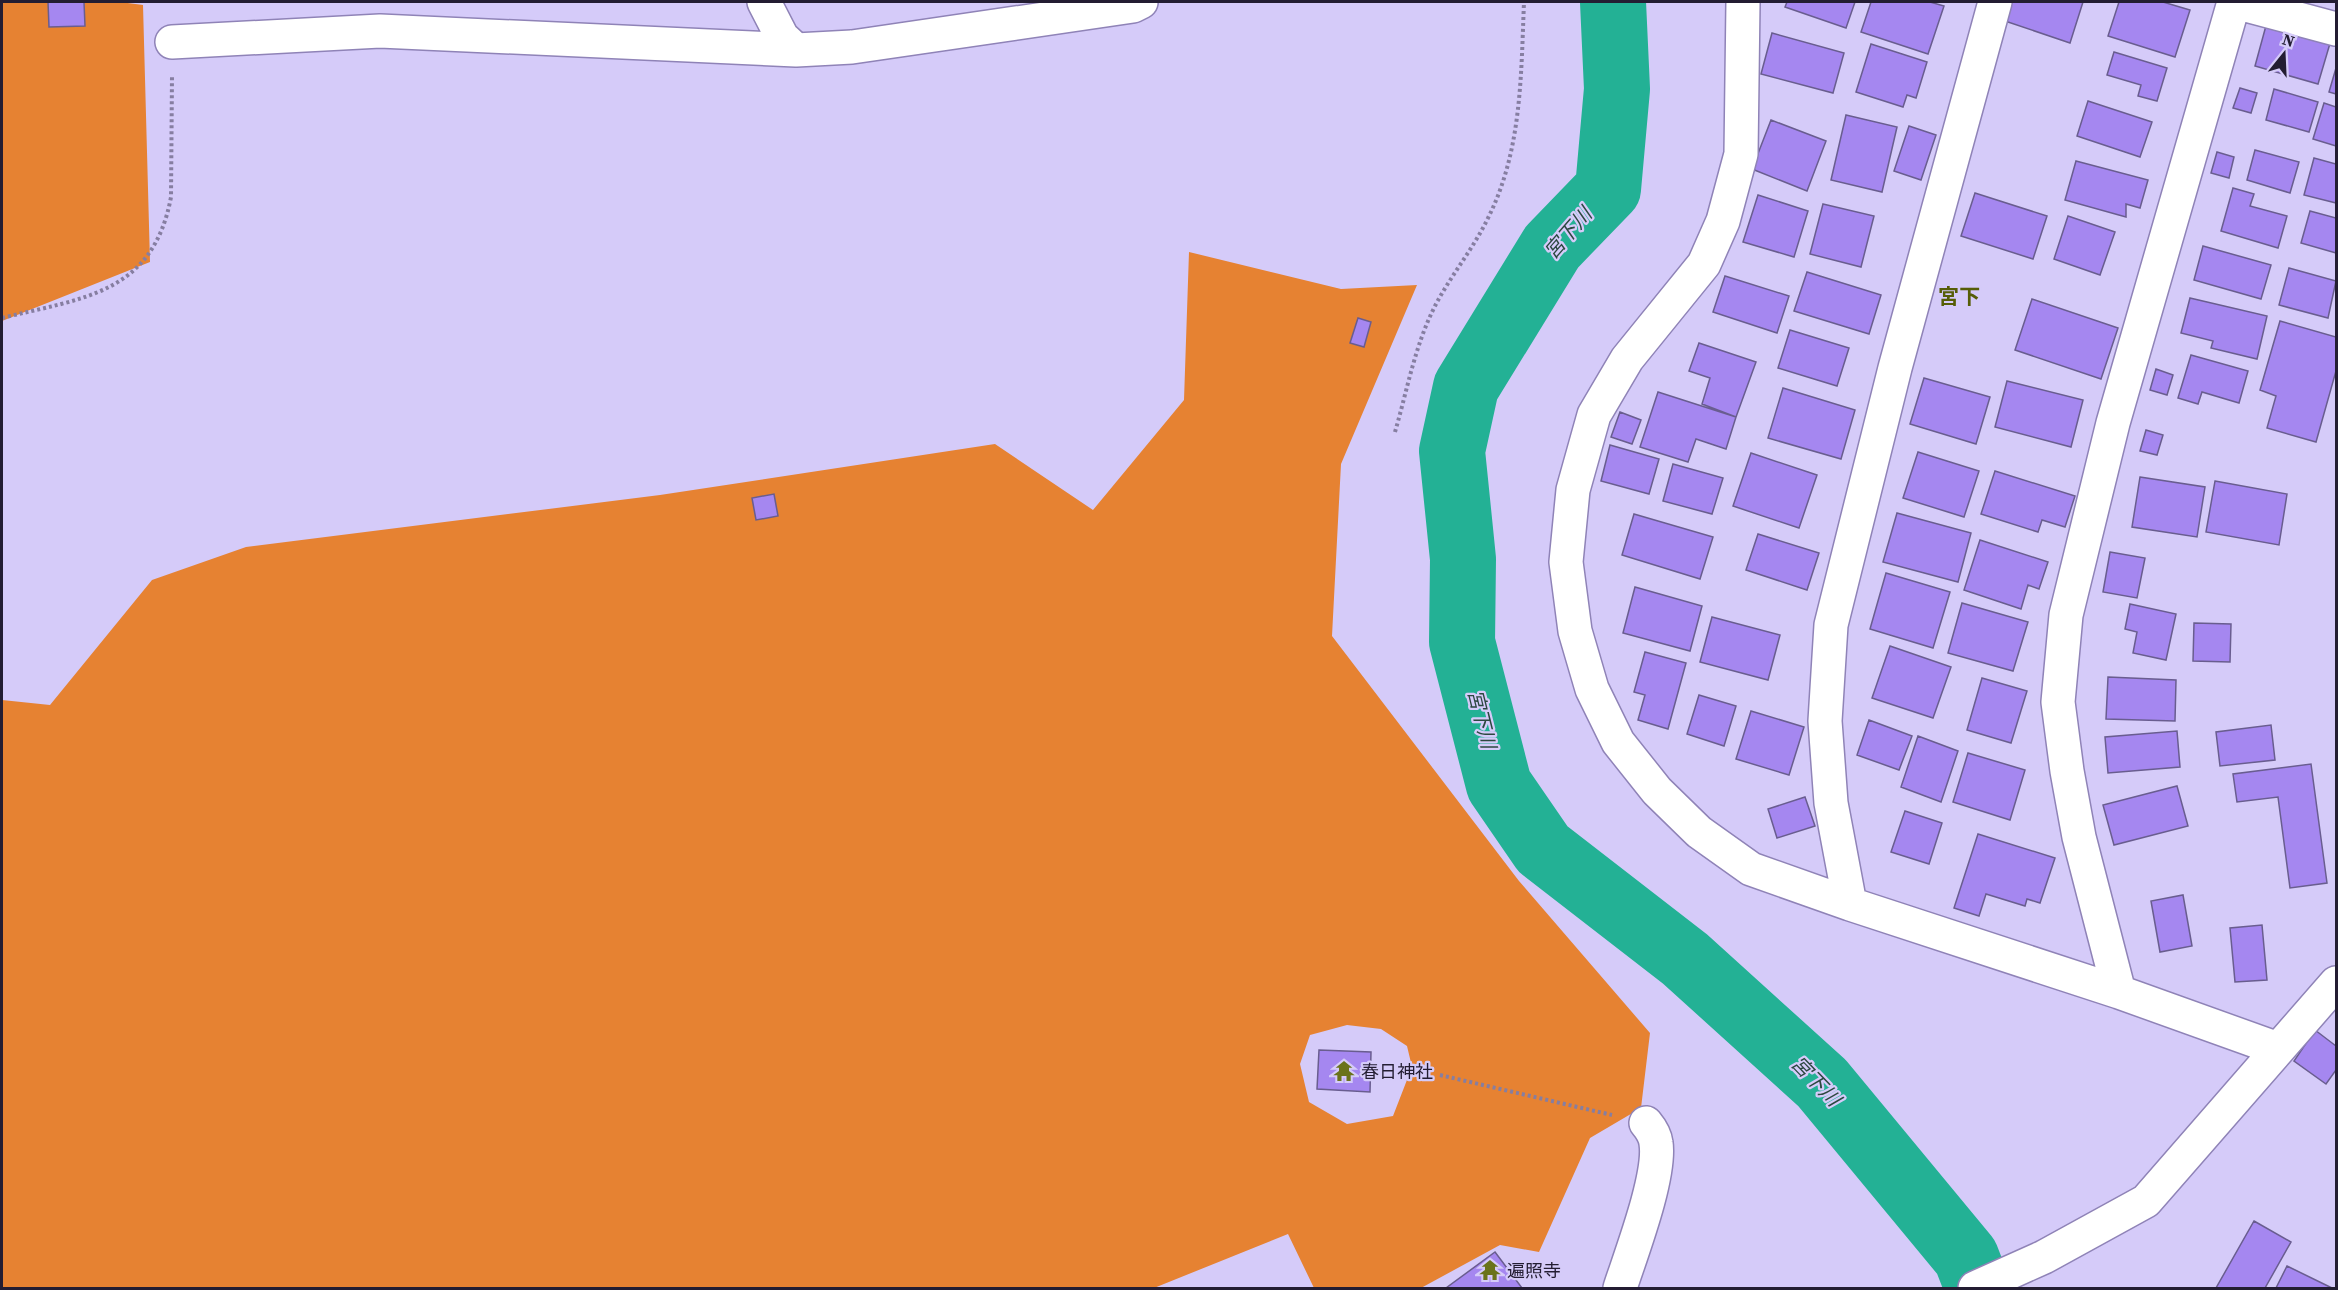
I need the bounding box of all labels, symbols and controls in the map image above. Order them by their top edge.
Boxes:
north arrow [2254,24,2314,84]
text: N [2280,27,2298,52]
water label: 宮下川 [1538,200,1600,265]
district label: 宮下 [1938,282,1980,311]
water label: 宮下川 [1461,687,1503,753]
water label: 宮下川 [1785,1050,1848,1114]
temple icon: 春日神社 [1332,1059,1356,1083]
place label: 春日神社 [1361,1059,1433,1084]
temple icon: 遍照寺 [1478,1258,1502,1282]
place label: 遍照寺 [1507,1258,1561,1283]

